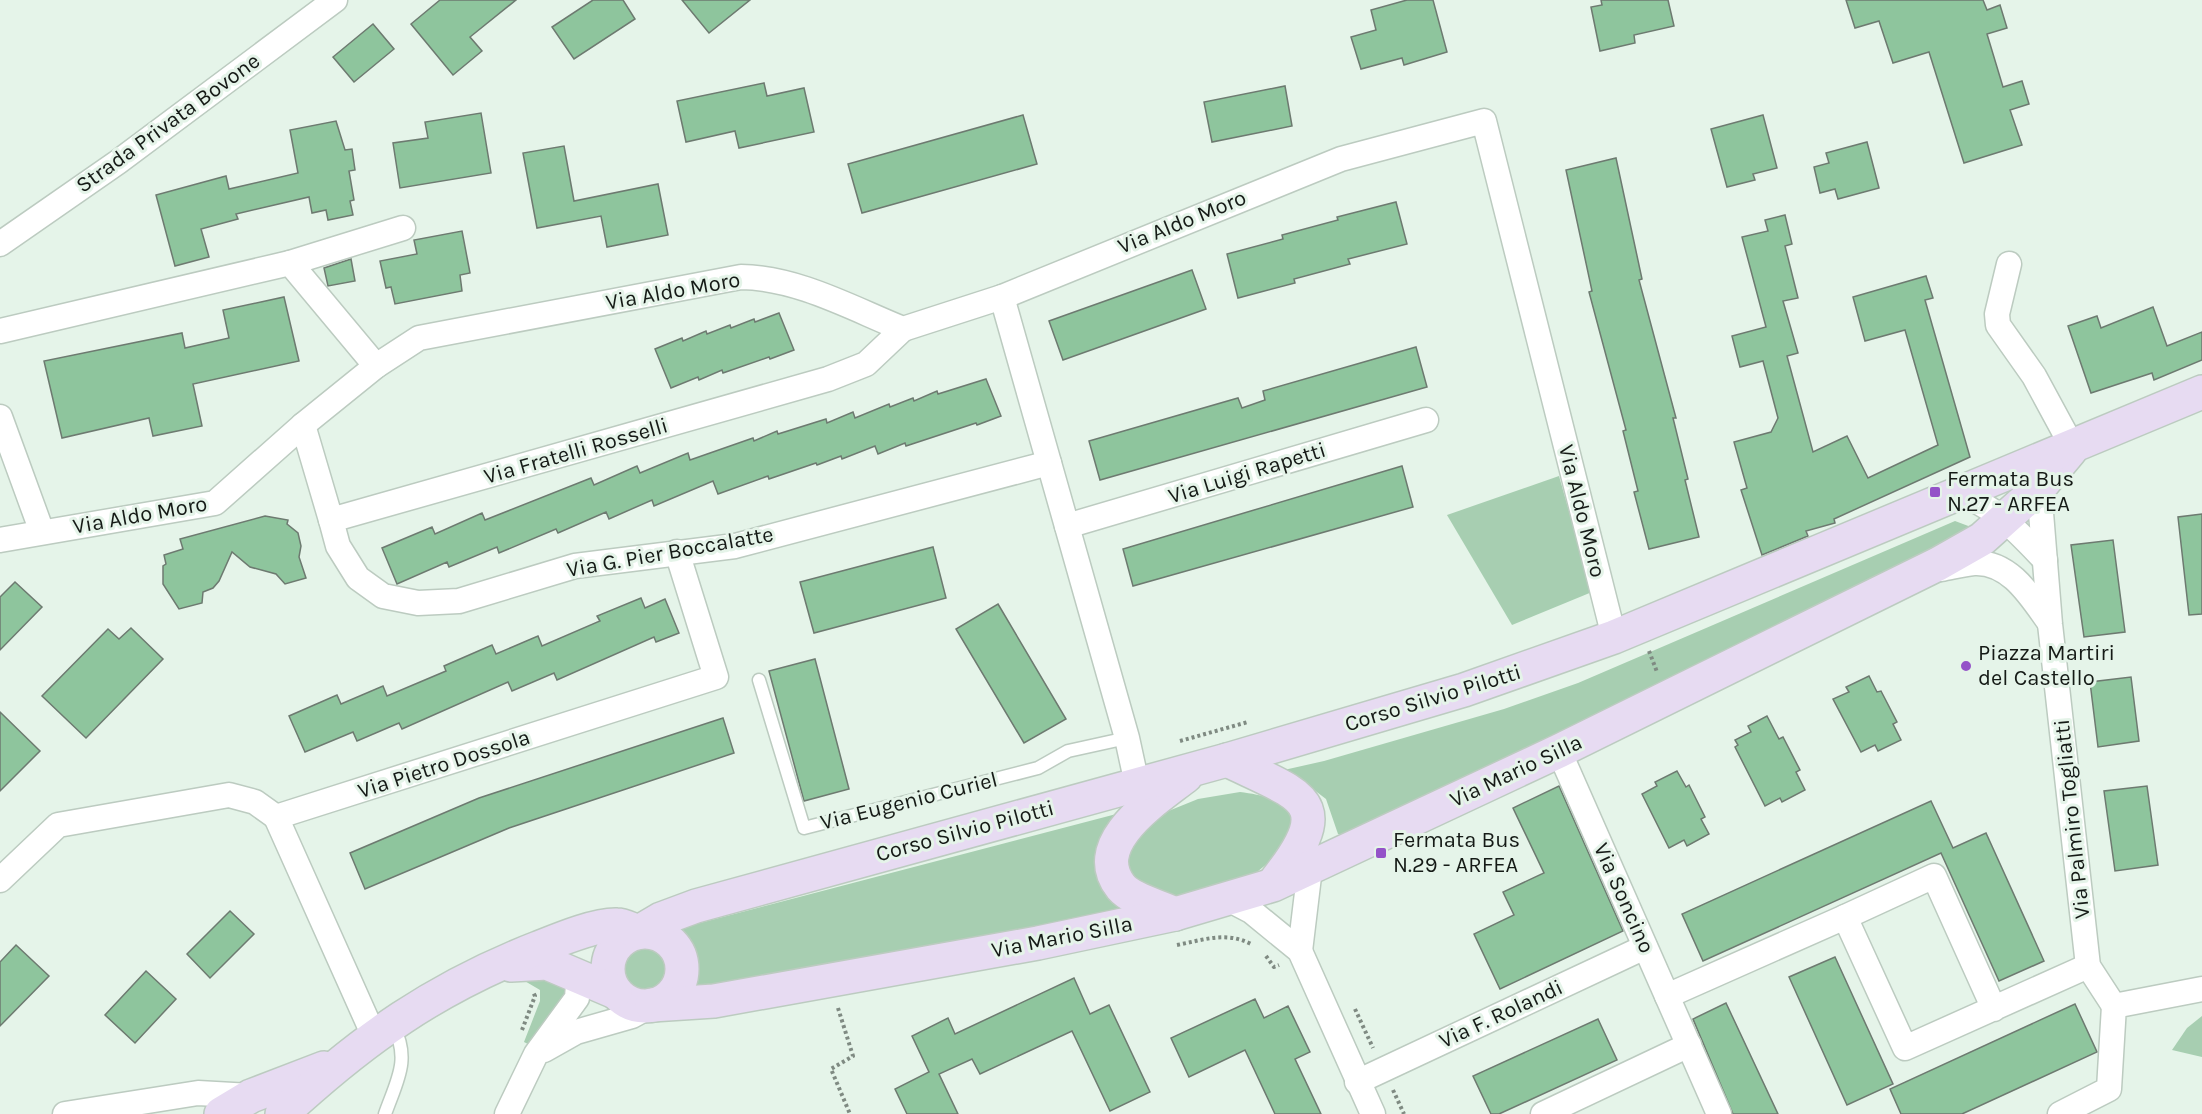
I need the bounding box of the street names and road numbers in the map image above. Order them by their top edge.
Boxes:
street label: Strada Privata Bovone [71,48,265,198]
street label: Via Aldo Moro [1114,184,1250,260]
street label: Via Aldo Moro [604,266,742,316]
street label: Via Fratelli Rosselli [481,412,671,490]
street label: Via Luigi Rapetti [1165,437,1329,509]
street label: Via Aldo Moro [1553,442,1611,580]
street label: Via Aldo Moro [71,490,209,540]
street label: Via G. Pier Boccalatte [565,521,775,583]
street label: Corso Silvio Pilotti [1342,659,1524,737]
street label: Via Palmiro Togliatti [2049,718,2095,920]
street label: Via Pietro Dossola [355,724,533,804]
street label: Via Mario Silla [1446,729,1586,813]
street label: Via Eugenio Curiel [818,766,1000,836]
street label: Corso Silvio Pilotti [873,795,1057,867]
street label: Via Soncino [1588,839,1660,957]
street label: Via Mario Silla [989,911,1135,963]
street label: Via F. Rolandi [1435,974,1567,1054]

